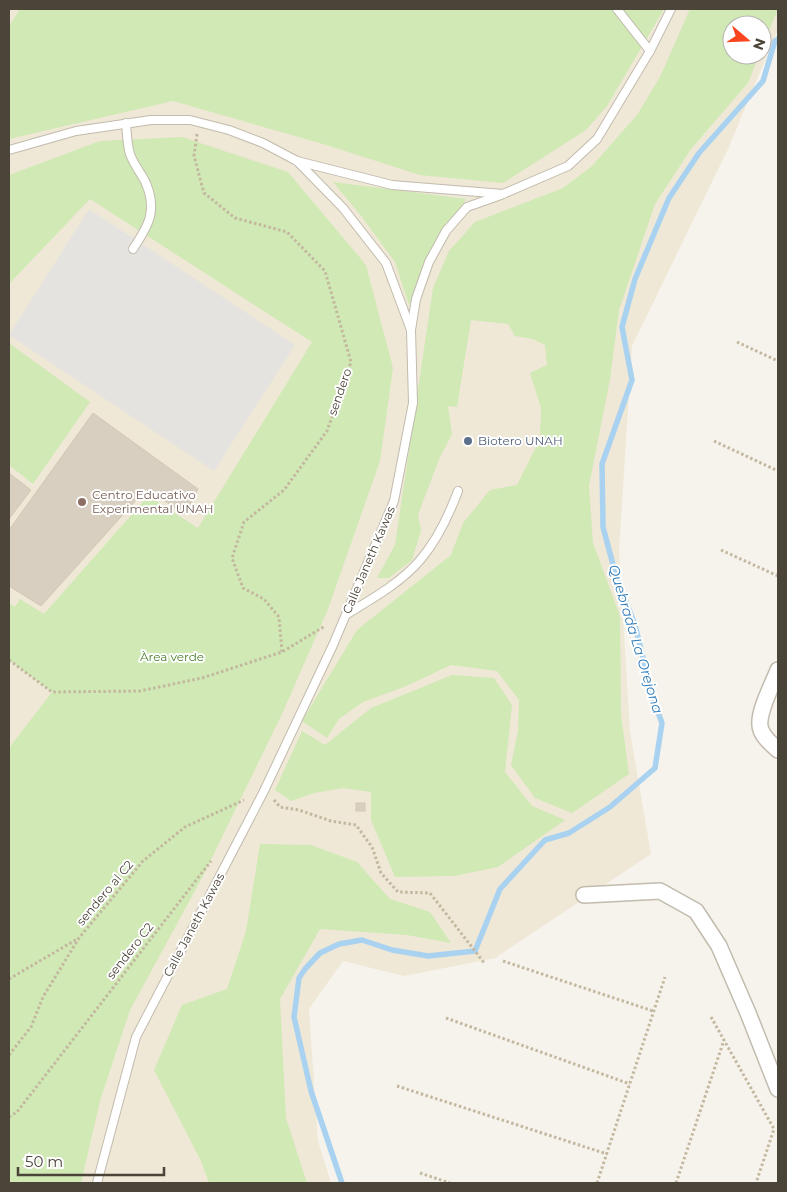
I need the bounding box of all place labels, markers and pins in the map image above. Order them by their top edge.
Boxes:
place label: Biotero UNAH [478,433,563,448]
marker: Biotero UNAH [462,435,474,447]
place label: Centro Educativo Experimental UNAH [92,487,213,516]
marker: Centro Educativo Experimental UNAH [76,496,88,508]

